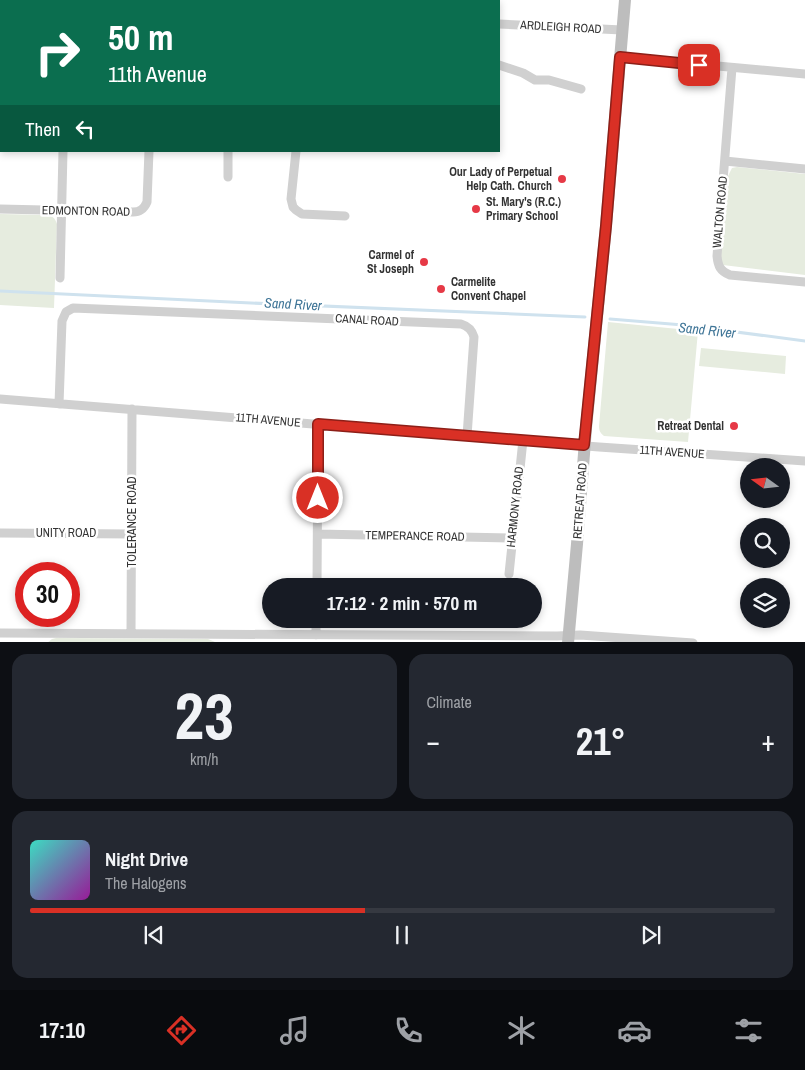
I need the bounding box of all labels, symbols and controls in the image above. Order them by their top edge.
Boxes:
text: 50 m [108,14,173,61]
street label: ARDLEIGH ROAD [519,17,602,37]
icon: right [25,20,90,85]
pin [678,44,720,86]
icon: arrive [685,51,713,79]
text: 11th Avenue [108,59,207,89]
icon: left [71,115,99,143]
text: Then [25,116,61,142]
place label: Our Lady of Perpetual Help Cath. Church [449,164,552,194]
marker: Our Lady of Perpetual Help Cath. Church [556,173,568,185]
street label: WALTON ROAD [709,175,731,249]
place label: St. Mary's (R.C.) Primary School [486,194,561,224]
street label: EDMONTON ROAD [42,202,130,220]
marker: St. Mary's (R.C.) Primary School [470,203,482,215]
place label: Carmel of St Joseph [367,247,415,277]
marker: Carmel of St Joseph [418,256,430,268]
place label: Carmelite Convent Chapel [451,274,526,304]
marker: Carmelite Convent Chapel [435,283,447,295]
water label: Sand River [264,294,323,315]
street label: CANAL ROAD [335,310,399,330]
water label: Sand River [677,318,738,342]
street label: 11TH AVENUE [235,409,301,431]
place label: Retreat Dental [657,418,724,434]
marker: Retreat Dental [728,420,740,432]
street label: 11TH AVENUE [639,442,705,462]
north arrow [740,458,790,508]
map controls [740,458,790,628]
street label: RETREAT ROAD [569,462,591,540]
street label: HARMONY ROAD [503,466,527,548]
position arrow [291,471,343,523]
street label: TOLERANCE ROAD [124,476,140,568]
button: search [740,518,790,568]
street label: UNITY ROAD [36,525,96,541]
street label: TEMPERANCE ROAD [365,527,465,545]
speed limit sign: 30 [15,562,80,627]
button: layers [740,578,790,628]
text: 17:12 · 2 min · 570 m [327,590,477,616]
text: 23 [175,672,234,759]
text: Climate [427,691,472,713]
text: 21° [576,716,626,767]
text: − [427,722,440,760]
text: + [762,722,775,760]
text: km/h [190,748,218,770]
text: Night Drive [105,846,188,872]
text: The Halogens [105,872,187,894]
icon: previous [140,921,168,949]
icon: pause [388,921,416,949]
icon: next [637,921,665,949]
icon: directions [164,1013,199,1048]
icon: music [277,1013,312,1048]
icon: phone [391,1013,426,1048]
icon: climate [504,1013,539,1048]
icon: car [617,1013,652,1048]
icon: filters [731,1013,766,1048]
text: 17:10 [39,1015,85,1045]

